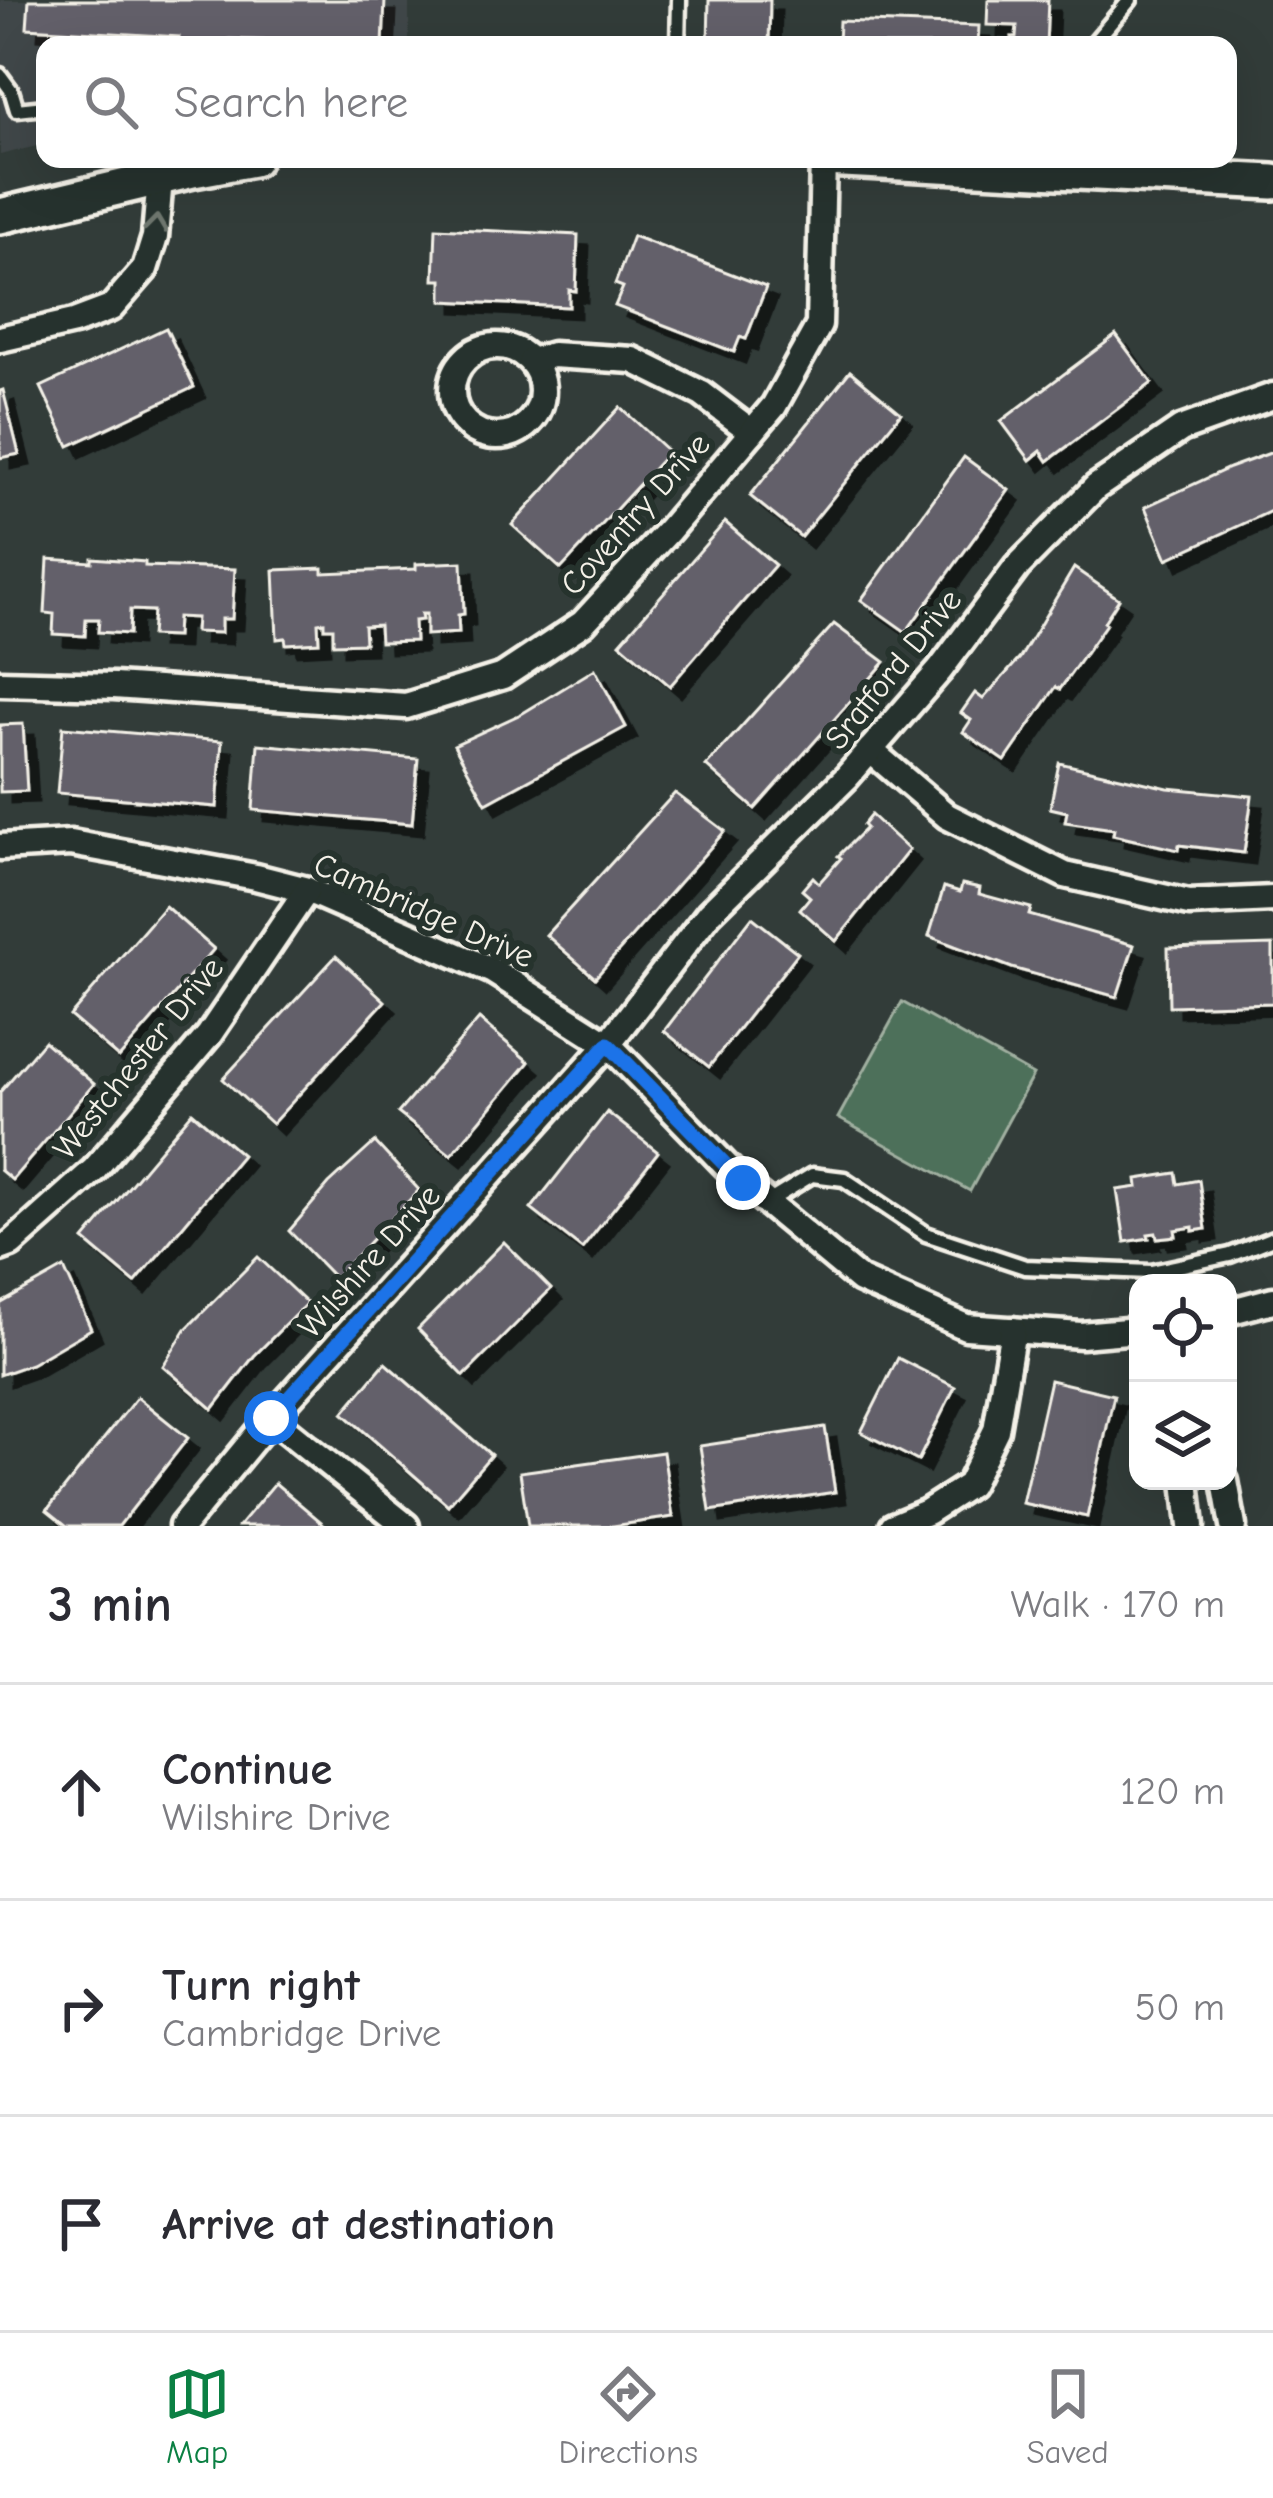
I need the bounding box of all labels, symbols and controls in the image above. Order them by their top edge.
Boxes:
search box [36,36,1237,168]
icon: search [78,69,144,135]
text: Search here [174,76,408,128]
one-way arrow [142,214,168,234]
street label: Coventry Drive [552,425,718,603]
street label: Sratford Drive [817,581,969,757]
street label: Cambridge Drive [308,845,540,975]
street label: Westchester Drive [45,949,231,1167]
route end [716,1156,770,1210]
street label: Wilshire Drive [290,1176,448,1346]
map controls [1129,1274,1237,1490]
button: locate [1129,1274,1237,1382]
button: layers [1129,1382,1237,1490]
route start [244,1391,298,1445]
text: 3 min [48,1575,172,1634]
text: Walk · 170 m [1010,1582,1225,1627]
text: Continue [162,1743,332,1795]
icon: ahead [48,1759,114,1825]
text: 120 m [1120,1769,1225,1814]
text: Wilshire Drive [162,1795,390,1840]
text: Turn right [162,1959,360,2011]
icon: right [48,1975,114,2041]
text: 50 m [1135,1985,1225,2030]
text: Cambridge Drive [162,2011,441,2056]
icon: arrive [48,2191,114,2257]
text: Arrive at destination [162,2198,555,2250]
tab: Map [164,2361,230,2471]
tab: Directions [559,2361,698,2471]
tab: Saved [1026,2361,1109,2471]

